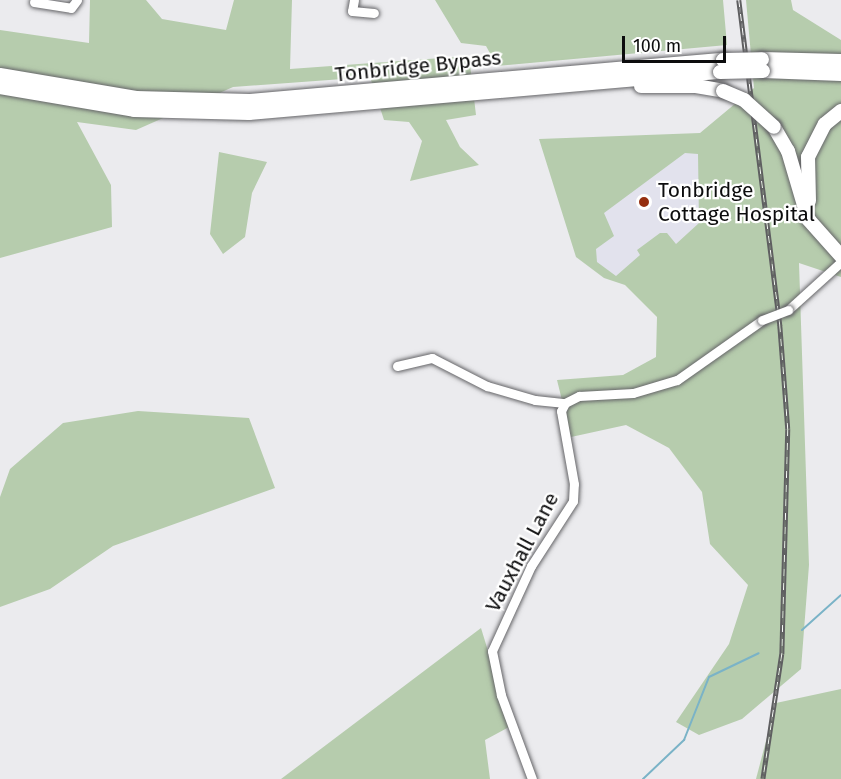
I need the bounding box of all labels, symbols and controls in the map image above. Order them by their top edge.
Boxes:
scale bar [625,24,728,62]
text: 100 m [633,35,681,57]
street label: Tonbridge Bypass [334,45,502,87]
place label: Tonbridge Cottage Hospital [658,177,815,227]
marker: Tonbridge Cottage Hospital [635,193,653,211]
street label: Vauxhall Lane [480,488,564,616]

